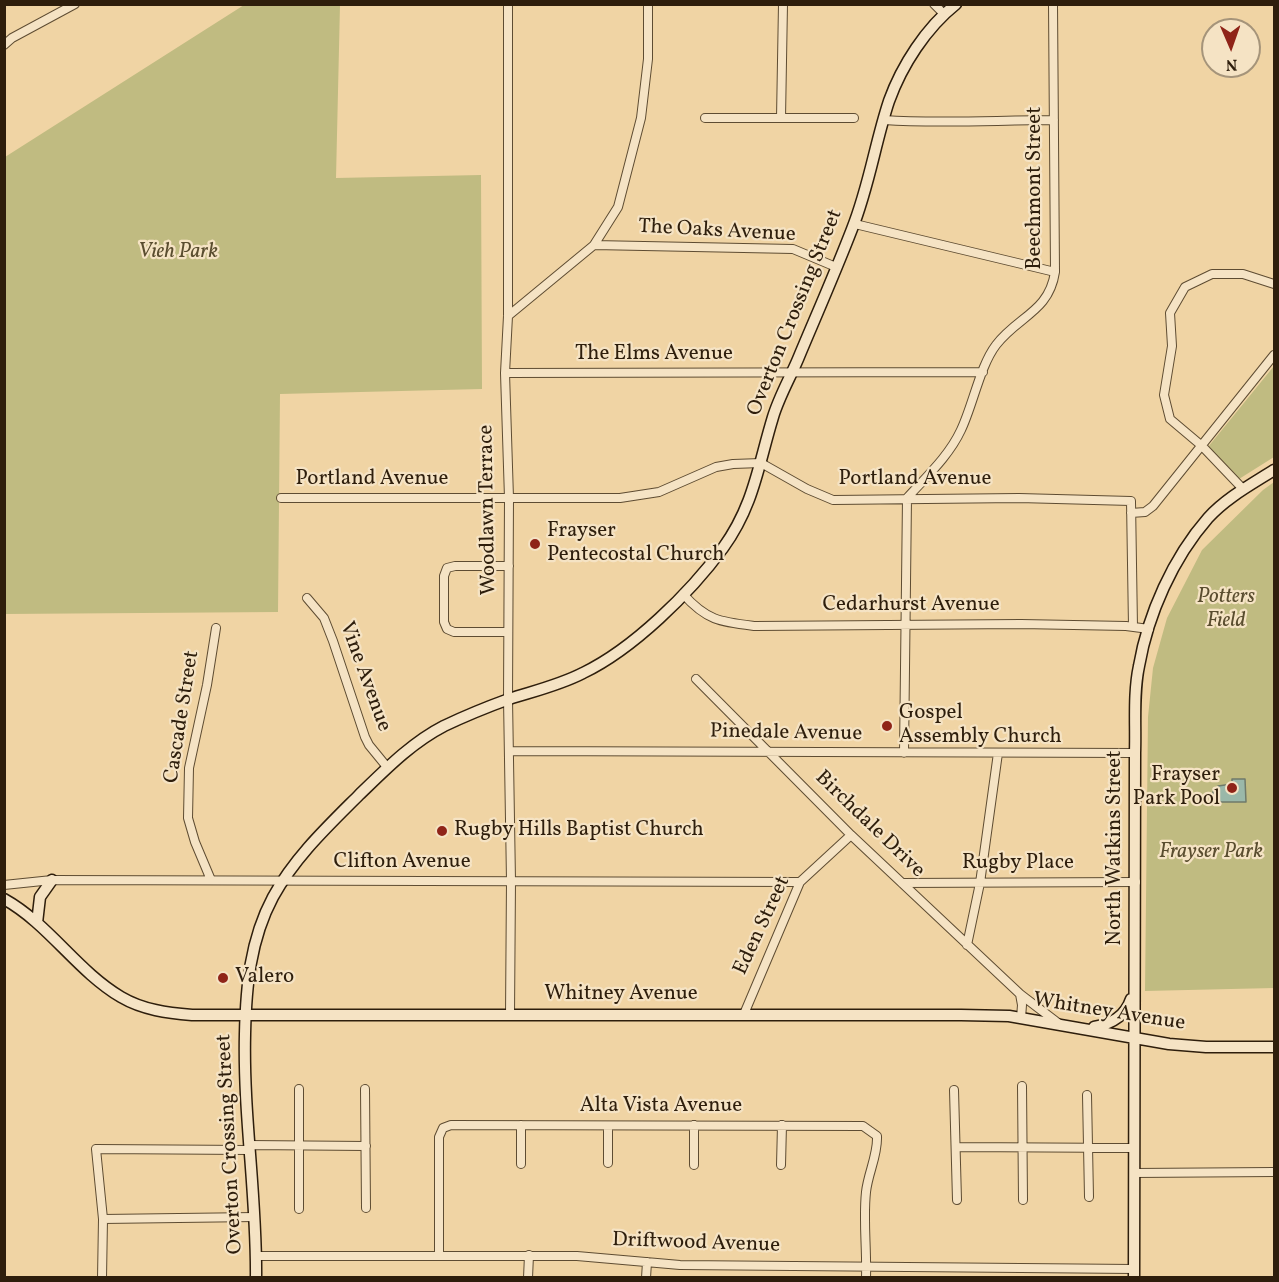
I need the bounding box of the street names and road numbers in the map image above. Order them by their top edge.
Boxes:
street label: Beechmont Street [1023,106,1049,270]
street label: Overton Crossing Street [743,206,849,420]
street label: The Oaks Avenue [638,215,796,249]
street label: The Elms Avenue [575,342,733,368]
street label: Woodlawn Terrace [475,424,503,596]
street label: Portland Avenue [295,467,449,493]
street label: Portland Avenue [838,467,992,493]
street label: Cedarhurst Avenue [822,593,1000,619]
street label: Vine Avenue [332,619,396,735]
street label: Cascade Street [160,649,206,785]
street label: Pinedale Avenue [710,720,862,748]
street label: North Watkins Street [1103,750,1129,946]
street label: Birchdale Drive [809,766,929,884]
street label: Clifton Avenue [333,850,471,876]
street label: Rugby Place [962,851,1074,877]
street label: Eden Street [729,873,797,979]
street label: Whitney Avenue [544,982,698,1008]
street label: Whitney Avenue [1031,989,1187,1037]
street label: Overton Crossing Street [213,1033,249,1255]
street label: Alta Vista Avenue [580,1094,742,1120]
street label: Driftwood Avenue [612,1228,780,1260]

